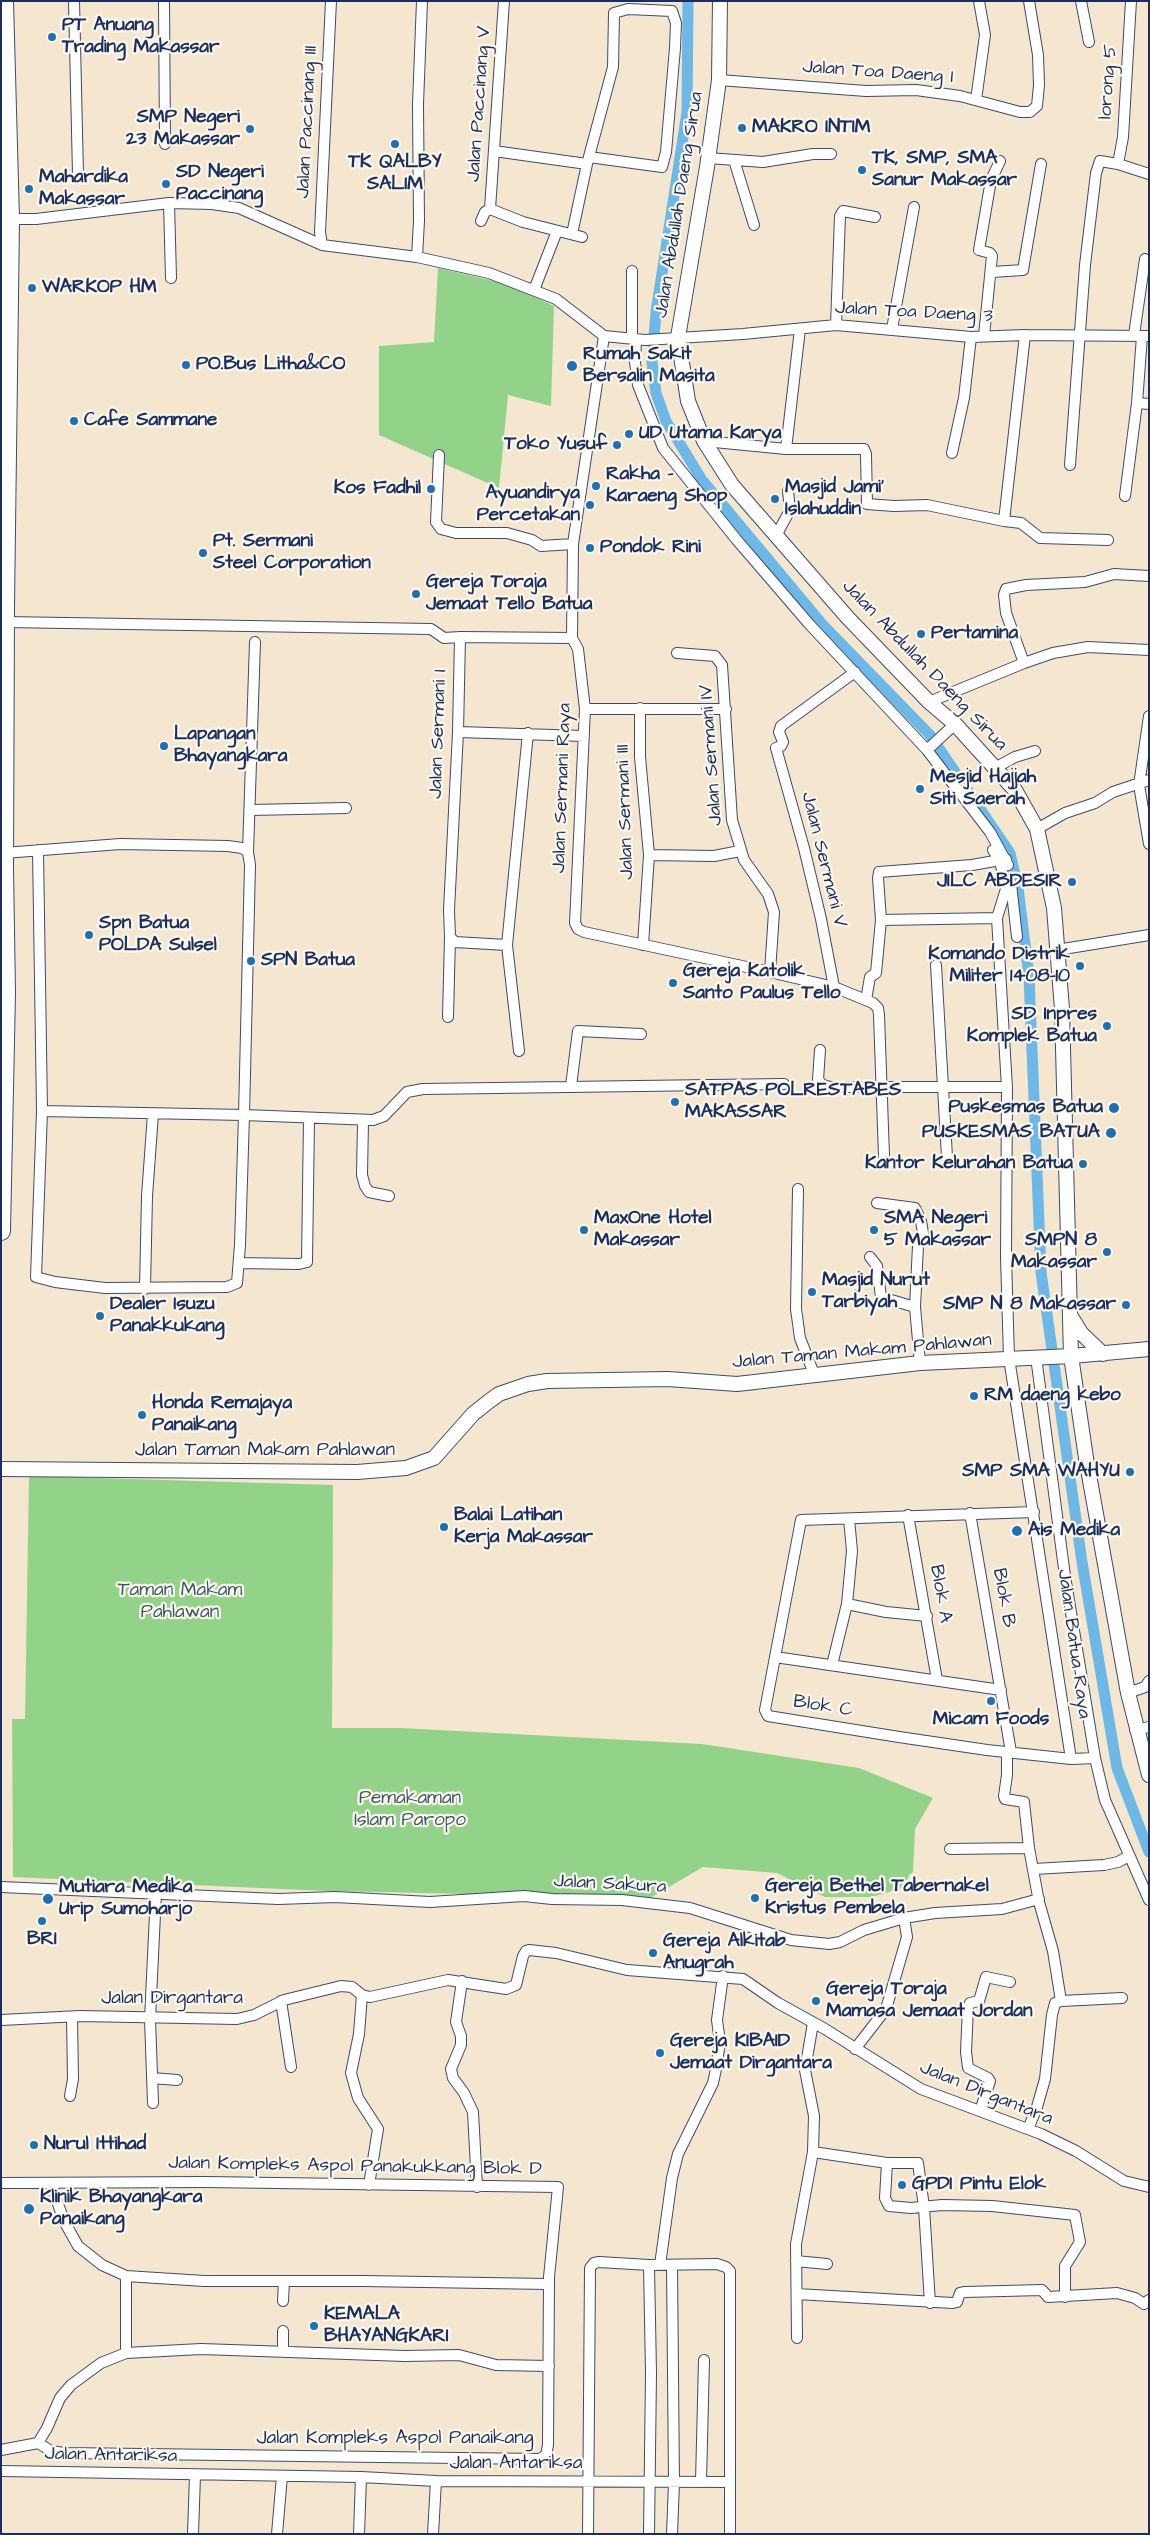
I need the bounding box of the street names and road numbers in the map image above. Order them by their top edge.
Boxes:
street label: Jalan Paccinang V [463,25,497,183]
street label: lorong 5 [1095,44,1123,120]
street label: Jalan Paccinang III [293,45,323,199]
street label: Jalan Toa Daeng I [802,56,954,90]
street label: Jalan Abdullah Daeng Sirua [651,90,709,320]
street label: Jalan Toa Daeng 3 [834,297,994,329]
street label: Jalan Abdullah Daeng Sirua [836,576,1012,756]
street label: Jalan Sermani I [425,669,453,799]
street label: Jalan Sermani IV [696,684,728,826]
street label: Jalan Sermani Raya [549,703,577,873]
street label: Jalan Sermani III [612,744,640,880]
street label: Jalan Sermani V [795,790,851,930]
street label: Jalan Taman Makam Pahlawan [731,1329,993,1375]
street label: Jalan Taman Makam Pahlawan [135,1440,395,1462]
street label: Blok A [924,1563,956,1625]
street label: Blok B [987,1566,1019,1630]
street label: Jalan Batua Raya [1051,1568,1095,1720]
street label: Blok C [792,1691,854,1723]
street label: Jalan Sakura [553,1871,667,1899]
street label: Jalan Dirgantara [101,1988,243,2010]
street label: Jalan Dirgantara [916,2057,1056,2131]
street label: Jalan Kompleks Aspol Panakukkang Blok D [168,2152,542,2182]
street label: Jalan Kompleks Aspol Panaikang [256,2428,534,2450]
street label: Jalan Antariksa [44,2443,178,2469]
street label: Jalan Antariksa [450,2453,582,2475]

